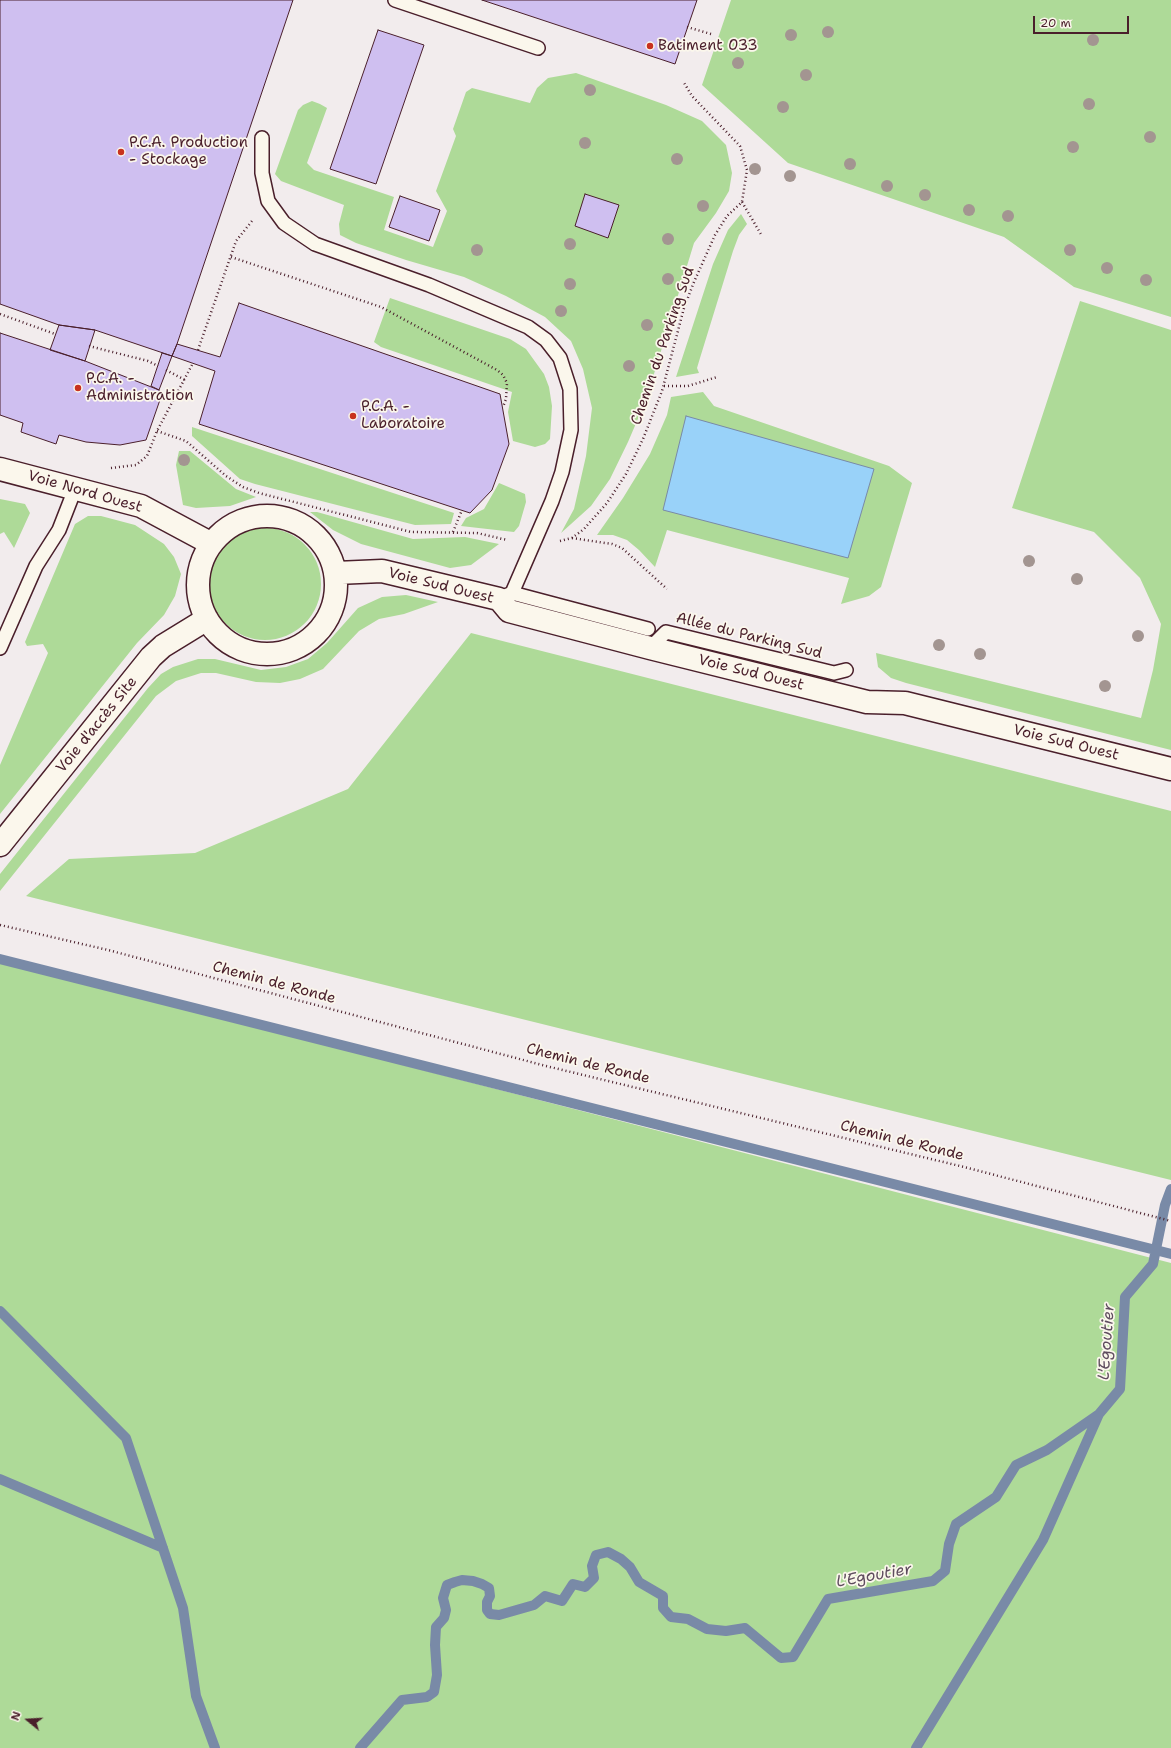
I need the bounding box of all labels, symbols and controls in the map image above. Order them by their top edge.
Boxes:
scale bar [1035,8,1131,34]
text: 20 m [1040,15,1071,31]
place label: Batiment 033 [658,37,758,55]
marker: Batiment 033 [645,41,655,51]
place label: P.C.A. Production - Stockage [129,134,248,169]
marker: P.C.A. Production - Stockage [116,147,126,157]
street label: Chemin du Parking Sud [627,265,699,427]
place label: P.C.A. - Administration [86,370,193,405]
marker: P.C.A. - Administration [73,383,83,393]
place label: P.C.A. - Laboratoire [361,398,445,433]
marker: P.C.A. - Laboratoire [348,411,358,421]
street label: Voie Nord Ouest [26,467,144,517]
street label: Voie Sud Ouest [386,564,496,608]
street label: Allée du Parking Sud [674,609,824,663]
street label: Voie Sud Ouest [696,651,806,695]
street label: Voie d'accès Site [53,673,141,777]
street label: Voie Sud Ouest [1011,721,1121,765]
street label: Chemin de Ronde [211,958,337,1008]
street label: Chemin de Ronde [524,1040,652,1088]
street label: Chemin de Ronde [838,1117,966,1165]
water label: L'Egoutier [1095,1303,1119,1381]
water label: L'Egoutier [835,1560,913,1592]
north arrow [8,1700,48,1740]
text: N [8,1710,25,1723]

